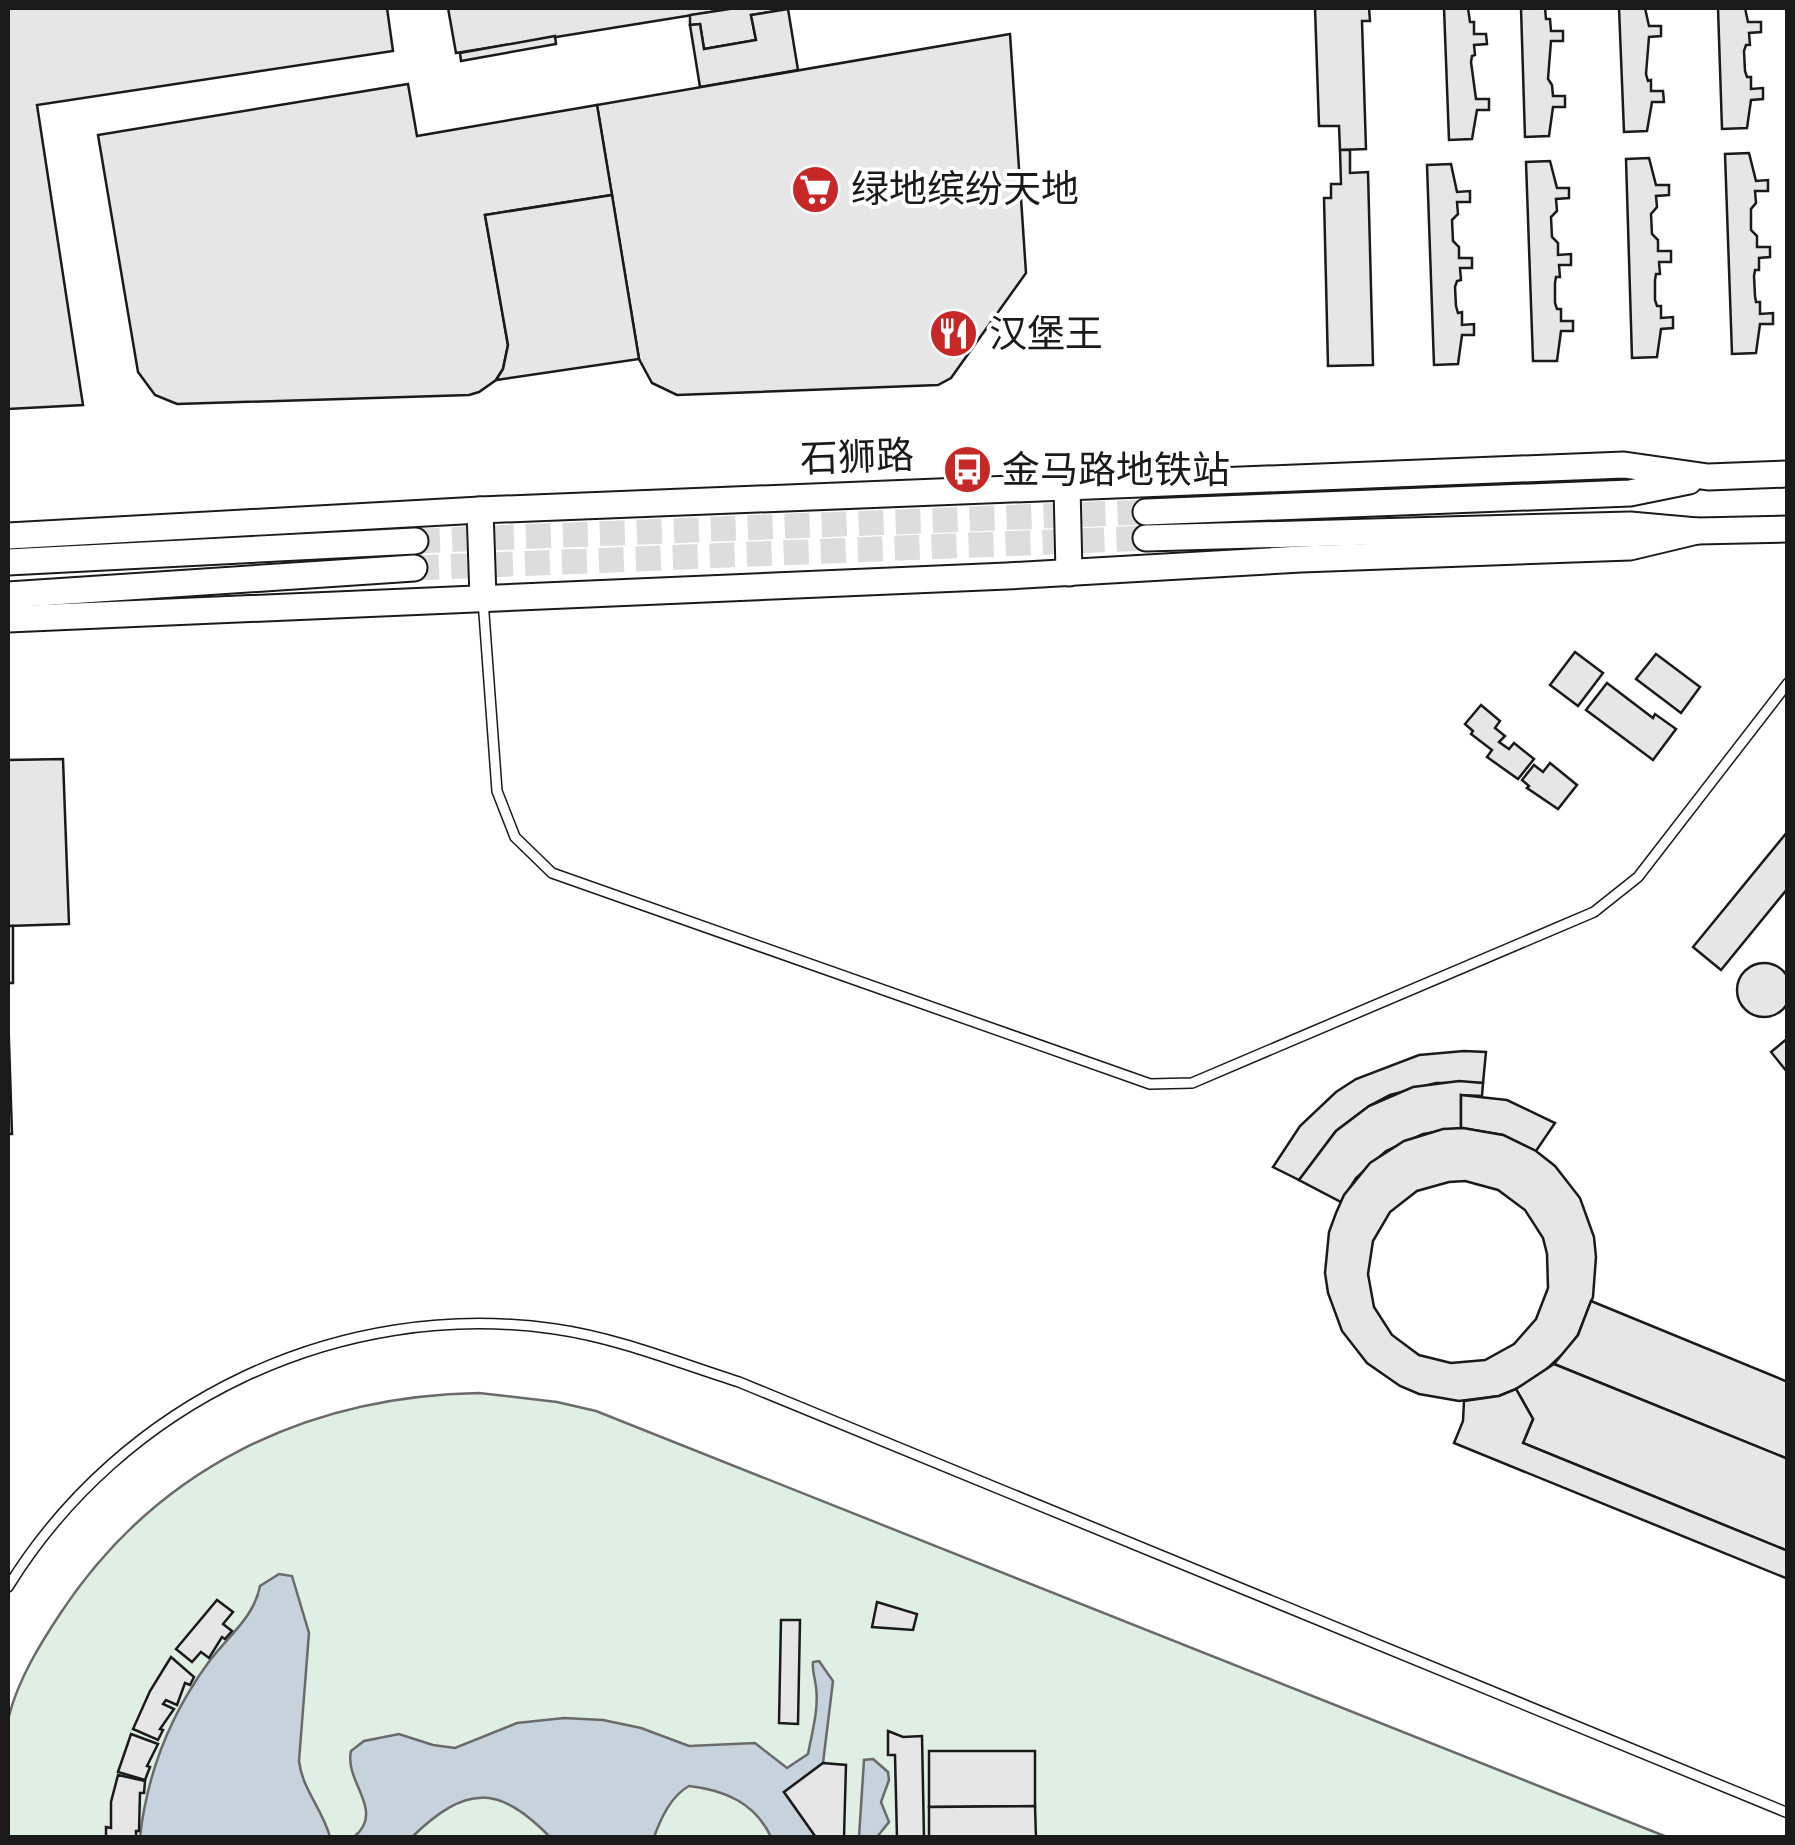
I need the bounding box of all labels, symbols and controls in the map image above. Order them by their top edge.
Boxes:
supermarket icon: 绿地缤纷天地 [790,163,842,215]
place label: 绿地缤纷天地 [851,163,1079,212]
restaurant icon: 汉堡王 [928,308,980,360]
place label: 汉堡王 [989,308,1103,357]
street label: 石狮路 [799,429,915,482]
bus stop icon: 金马路地铁站 [941,444,993,496]
place label: 金马路地铁站 [1002,444,1230,493]

